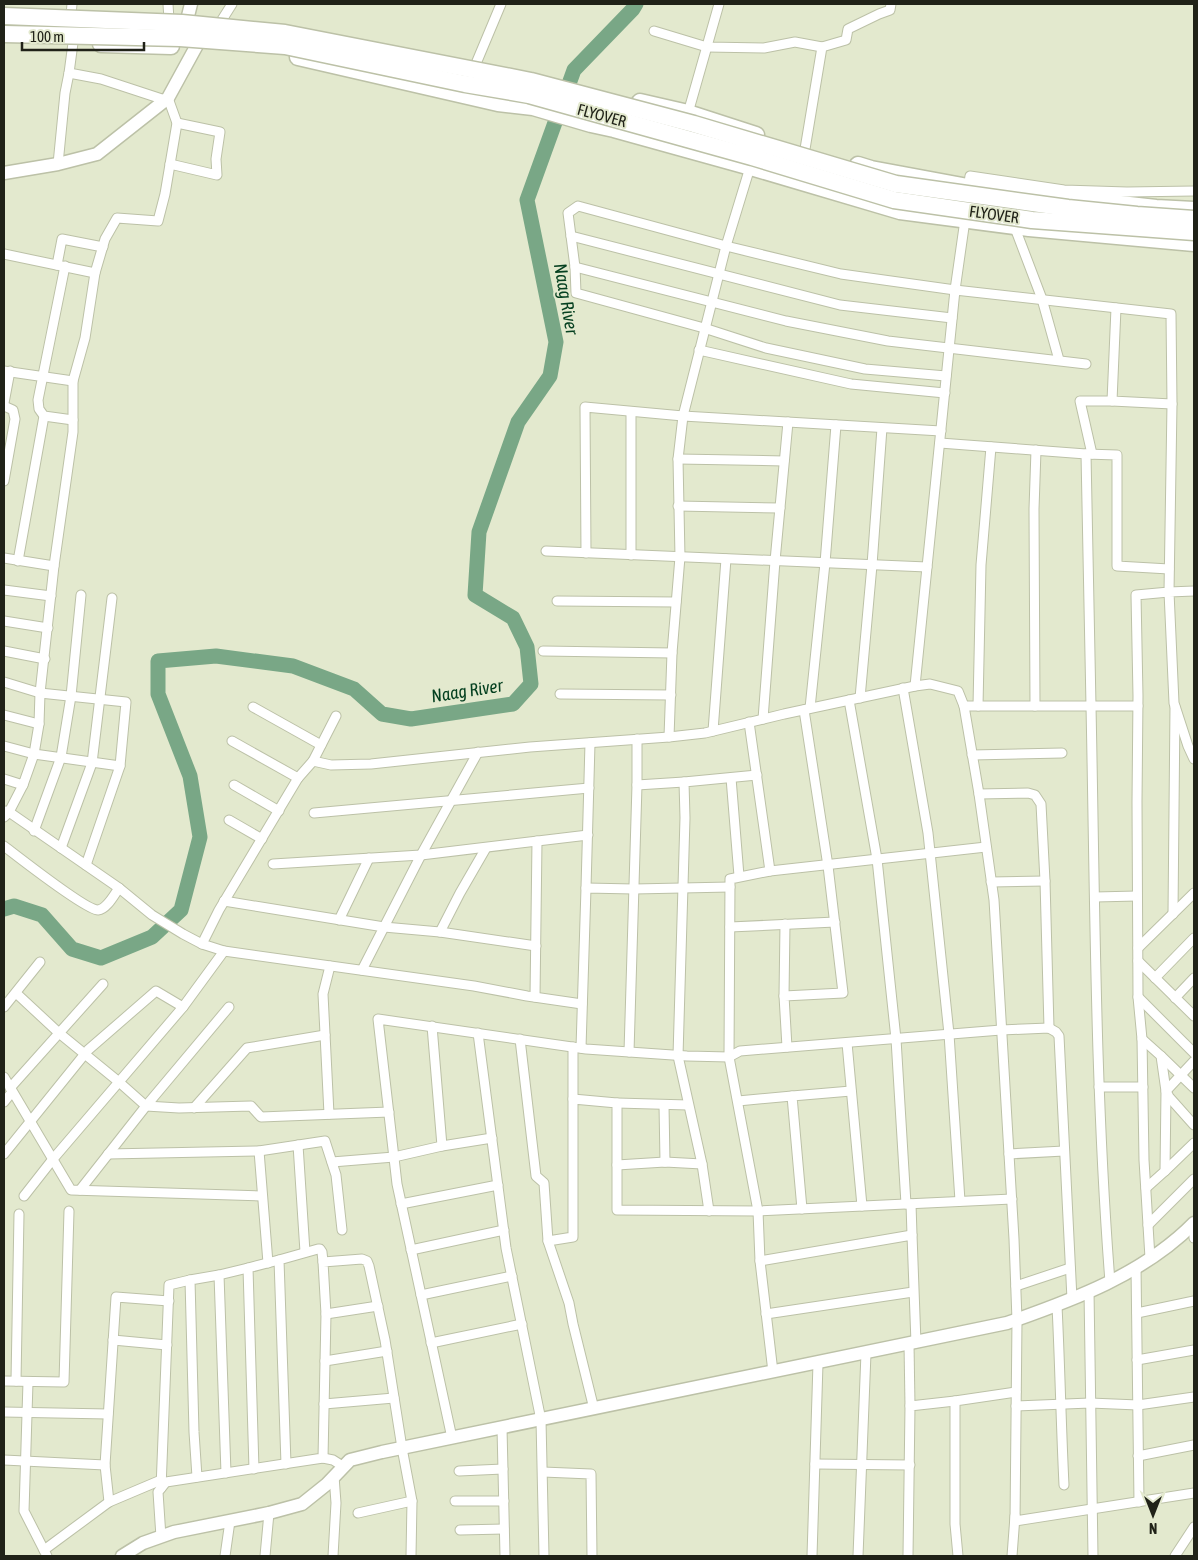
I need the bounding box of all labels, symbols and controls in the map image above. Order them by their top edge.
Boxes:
scale bar [22,20,145,52]
text: 100 m [30,28,64,45]
street label: FLYOVER [576,100,628,130]
street label: FLYOVER [968,202,1020,226]
water label: Naag River [550,262,583,337]
water label: Naag River [430,674,505,707]
north arrow [1128,1490,1178,1540]
text: N [1149,1520,1157,1536]

